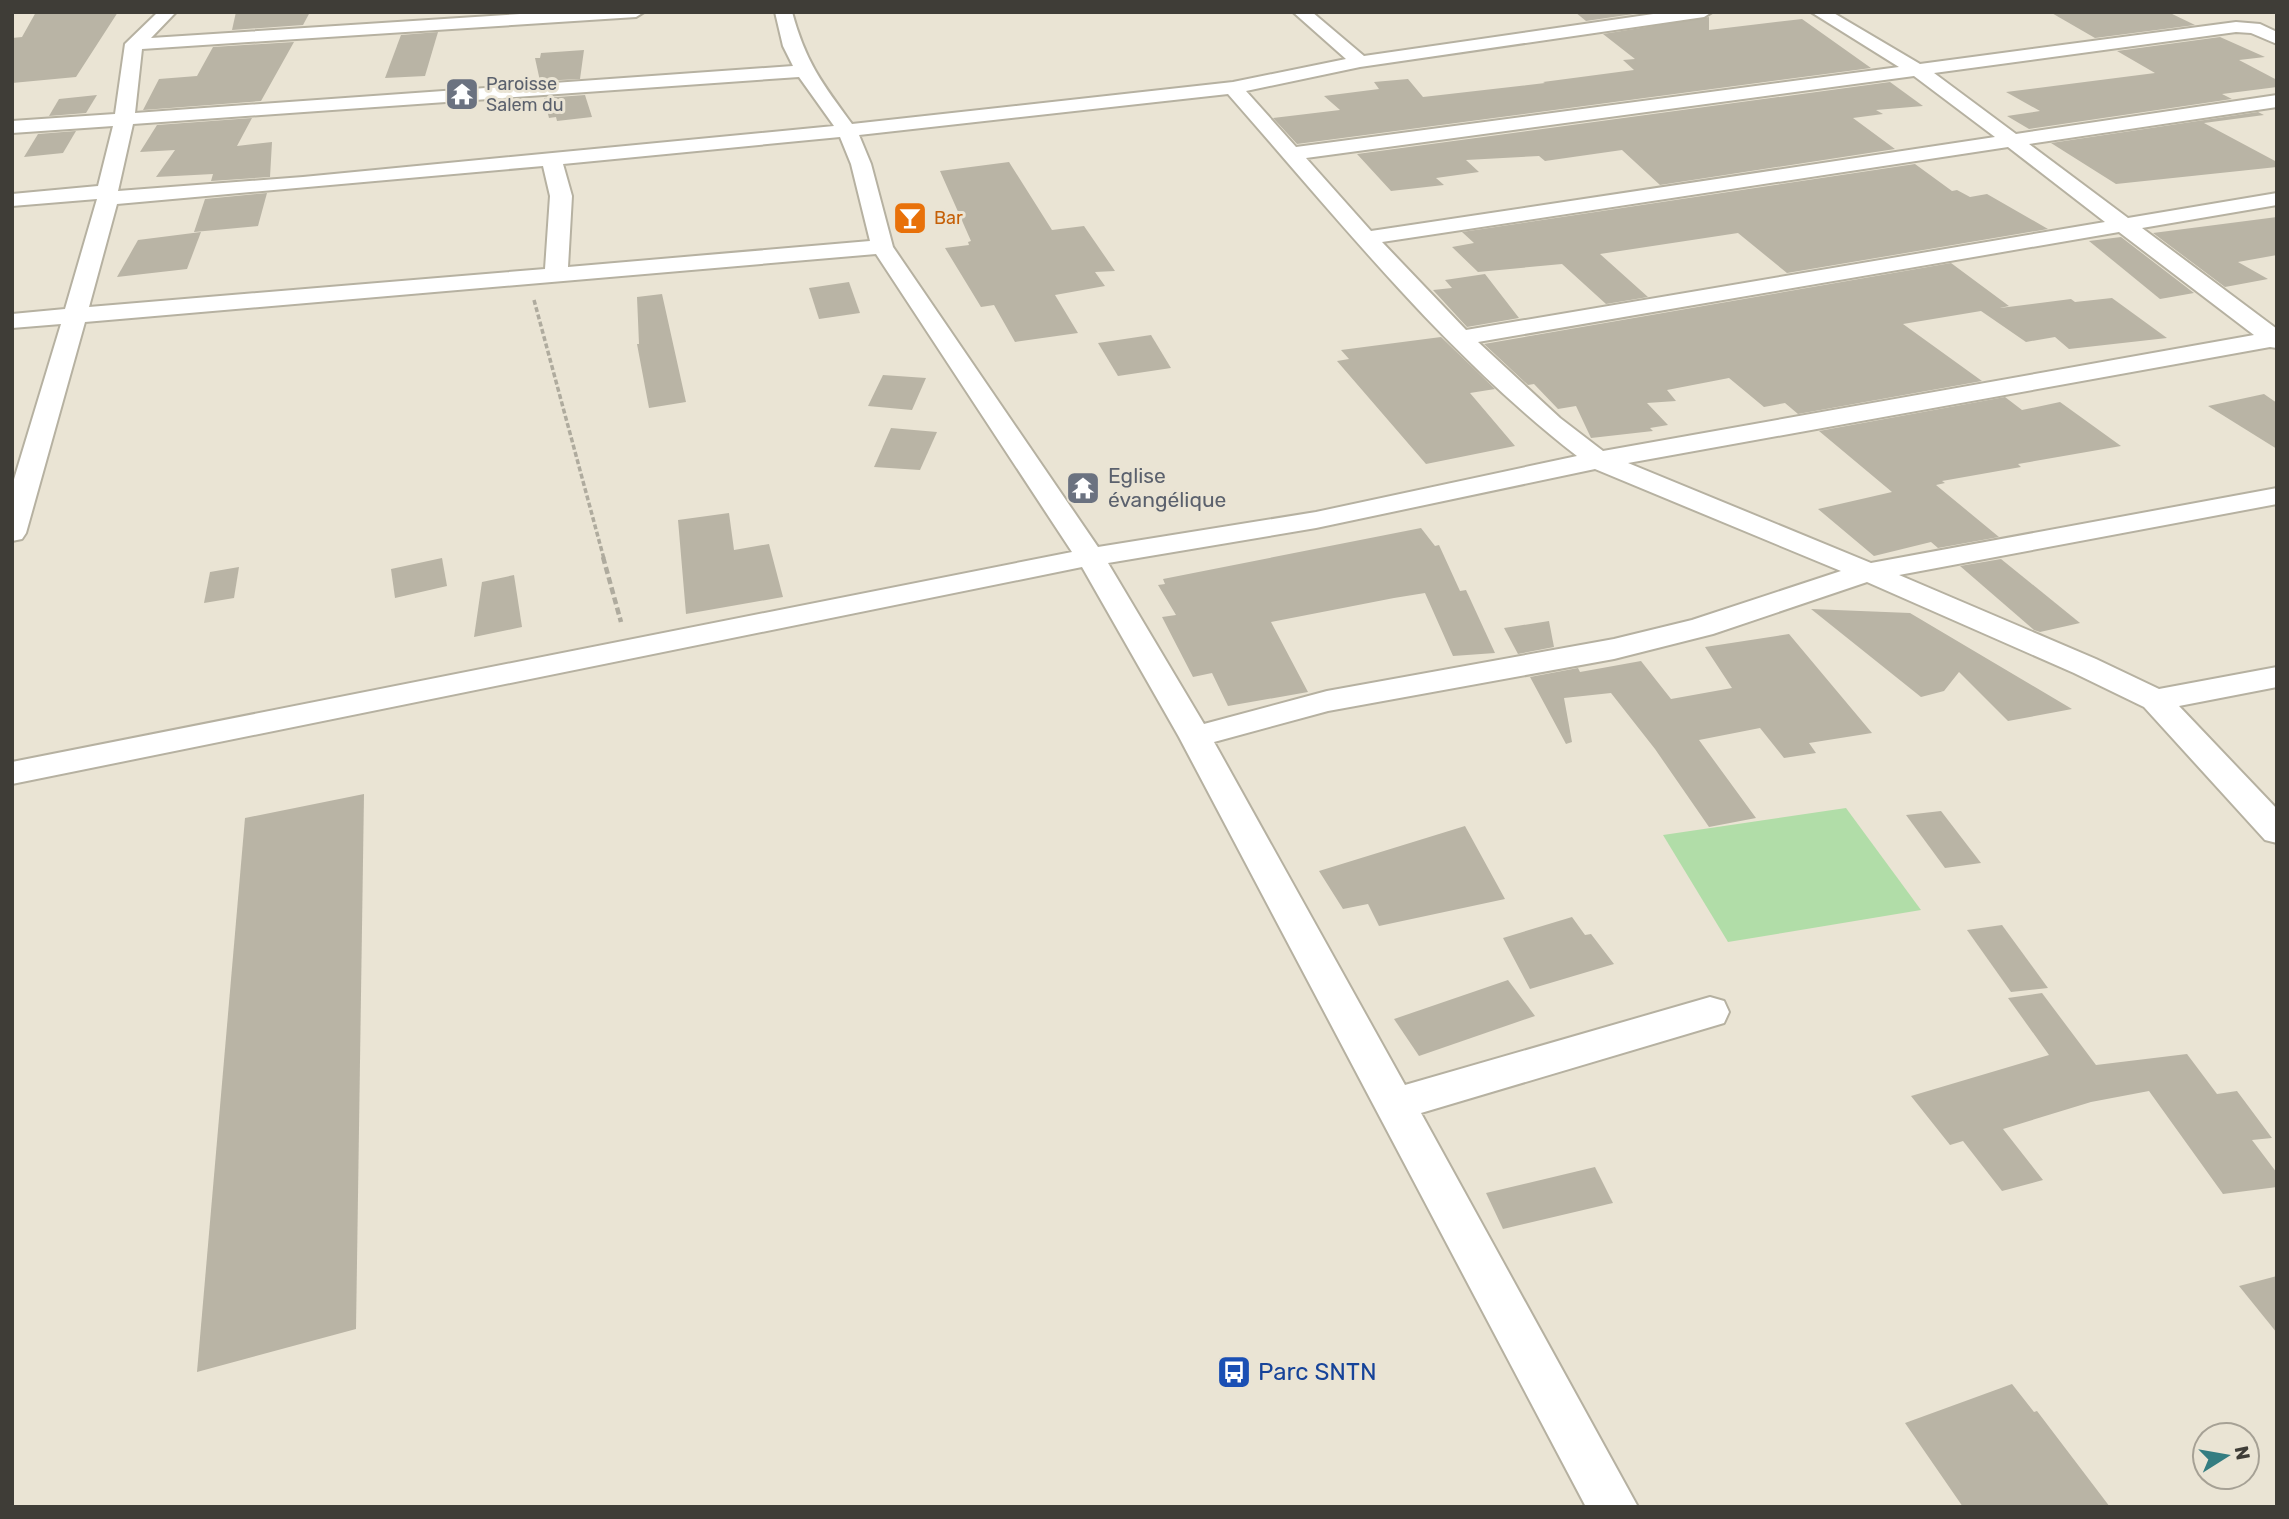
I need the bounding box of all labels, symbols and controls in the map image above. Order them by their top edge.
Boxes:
place label: Paroisse Salem du [486,73,564,116]
temple icon: Paroisse Salem du [443,75,481,113]
bar icon: Bar [891,199,929,237]
place label: Bar [934,207,963,229]
place label: Eglise évangélique [1108,463,1226,512]
temple icon: Eglise évangélique [1064,469,1102,507]
bus stop icon: Parc SNTN [1215,1353,1253,1391]
place label: Parc SNTN [1258,1358,1377,1386]
north arrow [2191,1421,2261,1491]
text: N [2230,1444,2255,1462]

